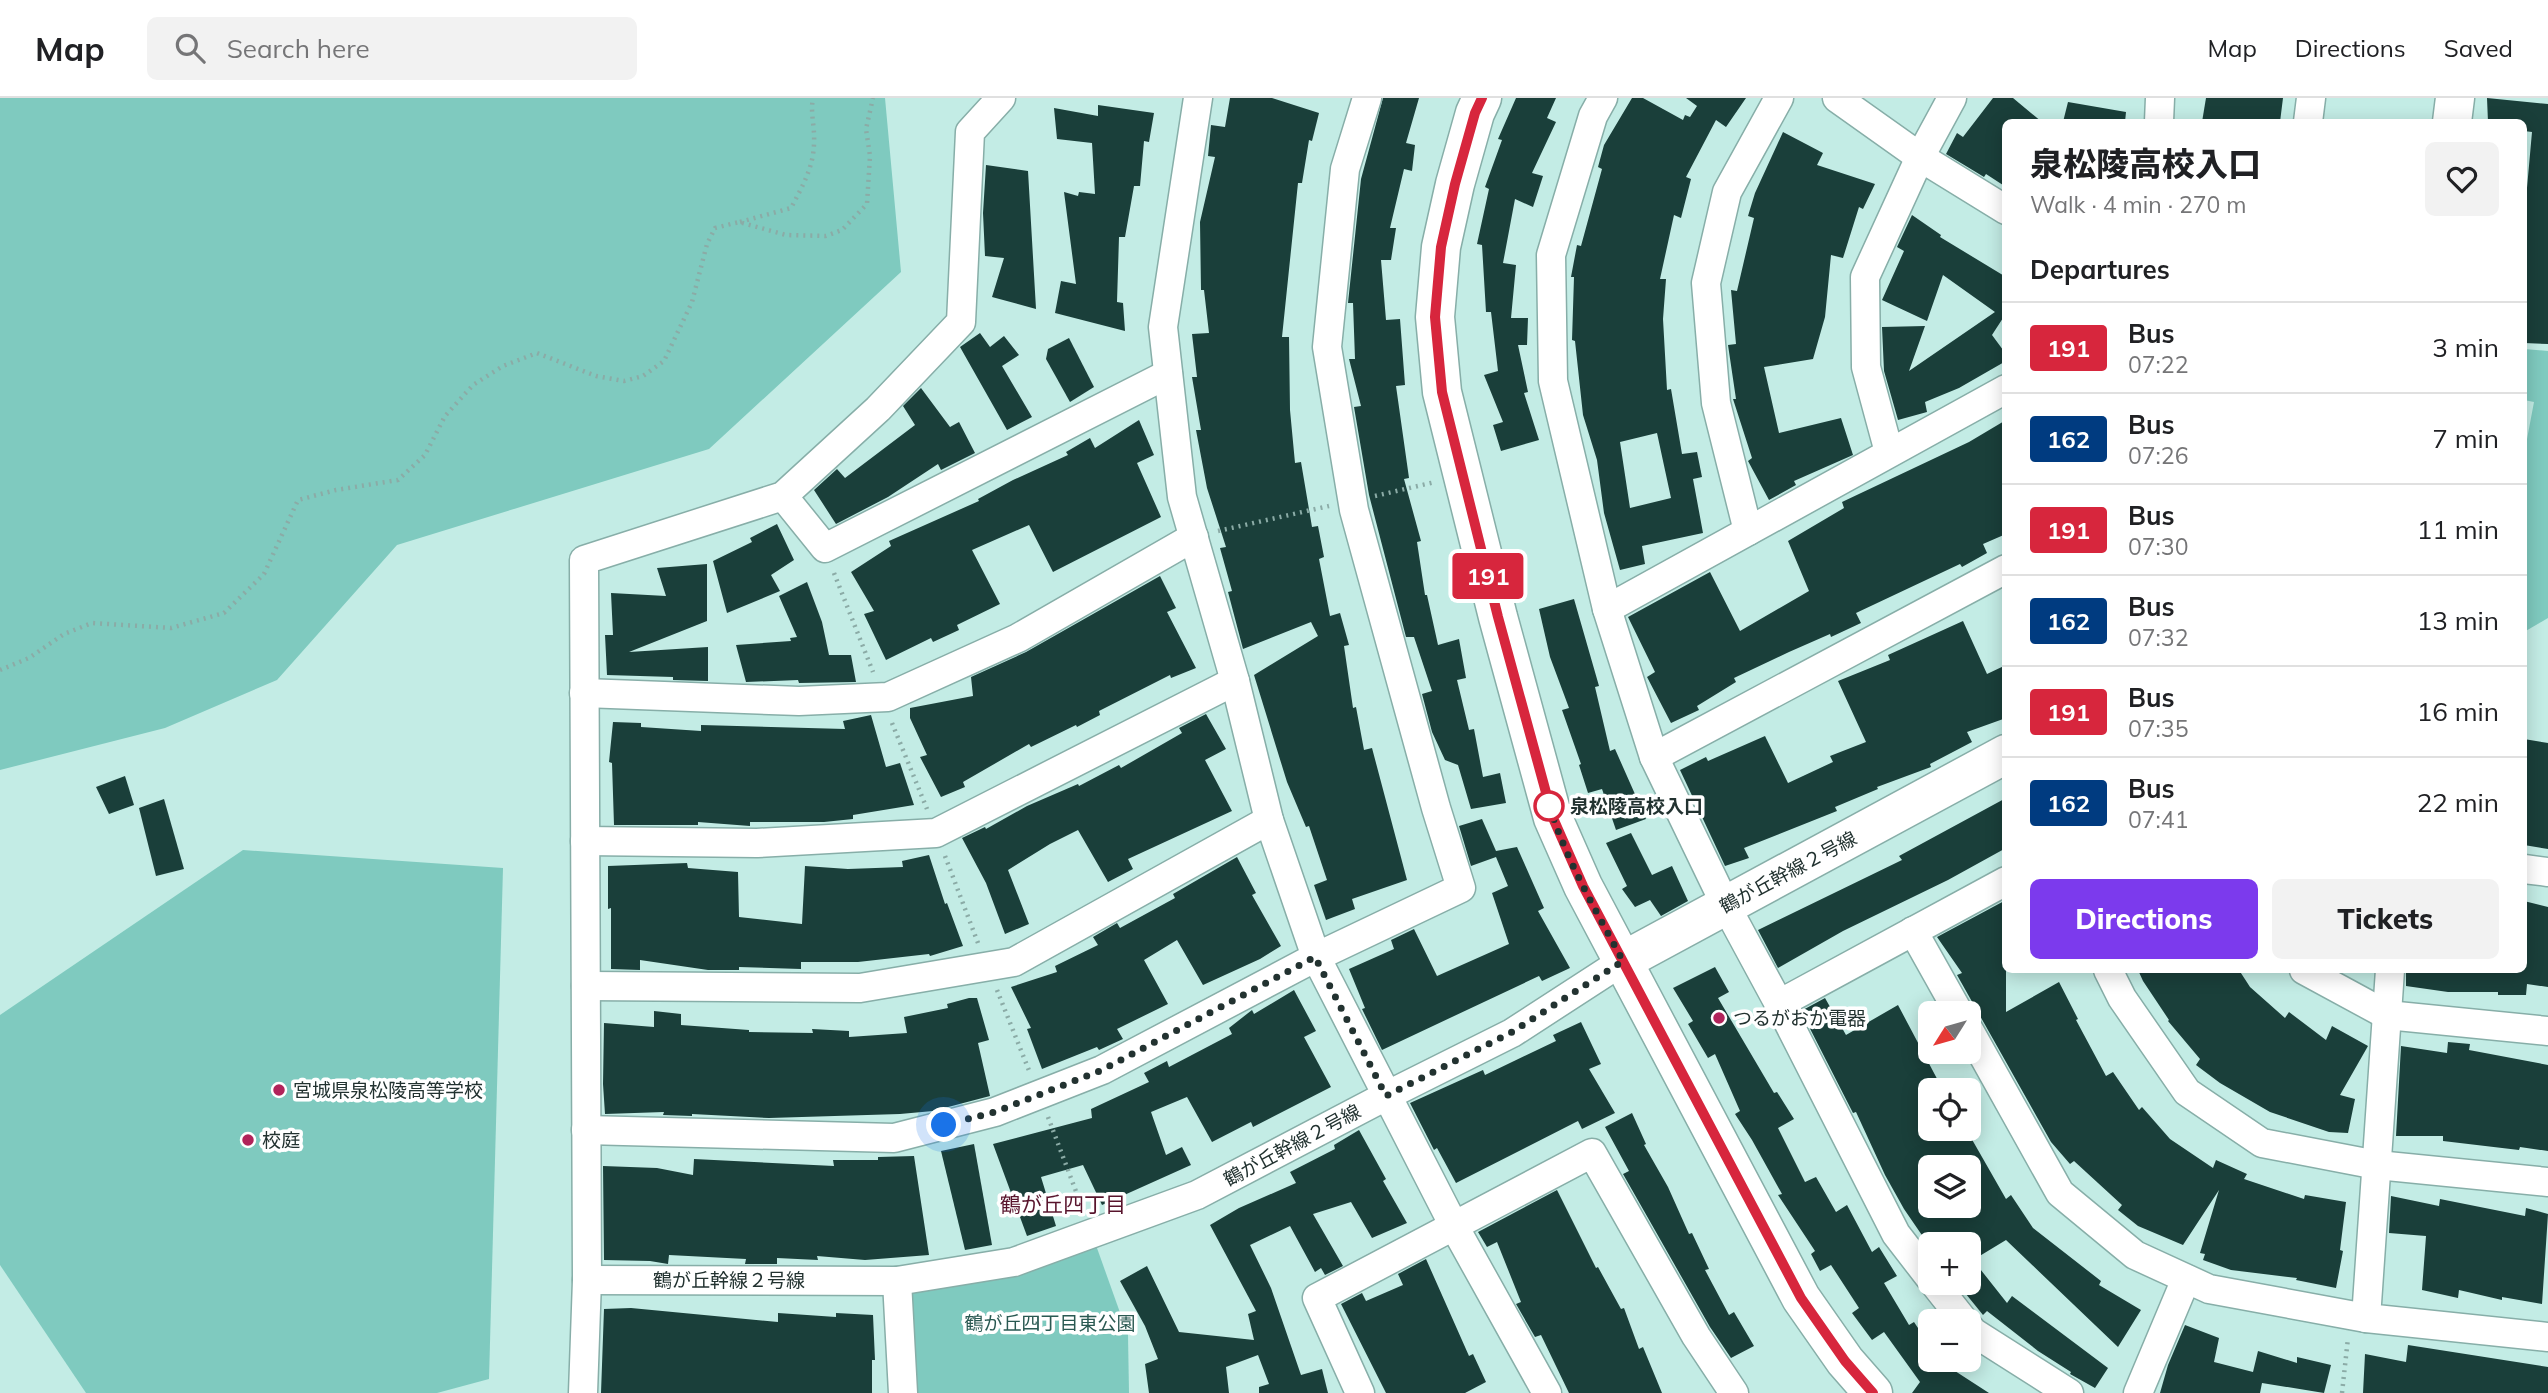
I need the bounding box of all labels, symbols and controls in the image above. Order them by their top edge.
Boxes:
search box [147,17,637,80]
text: Map [35,28,105,69]
icon: search [171,29,209,67]
text: Search here [227,32,370,65]
text: Map [2207,33,2257,63]
text: Directions [2295,33,2406,63]
text: Saved [2444,33,2513,63]
button: heart [2425,142,2499,216]
text: 泉松陵高校入口 [2030,143,2261,184]
text: Walk · 4 min · 270 m [2030,190,2247,219]
text: Departures [2030,253,2170,286]
text: Bus [2128,317,2174,350]
text: 3 min [2432,331,2499,364]
text: 191 [2047,333,2090,363]
text: 07:22 [2128,350,2188,379]
text: Bus [2128,408,2174,441]
text: 7 min [2432,422,2499,455]
text: 162 [2047,424,2090,454]
text: 07:26 [2128,441,2188,470]
text: Bus [2128,499,2174,532]
text: 11 min [2417,513,2499,546]
text: 191 [2047,515,2090,545]
text: 07:30 [2128,532,2188,561]
line badge: 191 [1448,553,1528,599]
text: 191 [1466,561,1510,591]
text: Bus [2128,590,2174,623]
text: 13 min [2417,604,2499,637]
text: 162 [2047,606,2090,636]
text: 07:32 [2128,623,2188,652]
text: Bus [2128,681,2174,714]
text: 16 min [2417,695,2499,728]
text: 191 [2047,697,2090,727]
text: 07:35 [2128,714,2188,743]
text: Bus [2128,772,2174,805]
text: 22 min [2417,786,2499,819]
text: 162 [2047,788,2090,818]
marker: 泉松陵高校入口 [1534,791,1564,821]
place label: 泉松陵高校入口 [1570,794,1703,818]
text: 07:41 [2128,805,2188,834]
street label: 鶴が丘幹線２号線 [1715,826,1861,918]
button: Directions [2030,879,2258,959]
button: Tickets [2272,879,2499,959]
north arrow [1918,1001,1981,1064]
map controls [1918,1001,1981,1372]
place label: つるがおか電器 [1733,1006,1866,1030]
marker: つるがおか電器 [1711,1010,1727,1026]
place label: 宮城県泉松陵高等学校 [293,1078,483,1102]
button: locate [1918,1078,1981,1141]
marker: 宮城県泉松陵高等学校 [271,1082,287,1098]
street label: 鶴が丘幹線２号線 [1219,1099,1365,1191]
your location [926,1107,961,1142]
place label: 校庭 [262,1128,300,1152]
marker: 校庭 [240,1132,256,1148]
button: layers [1918,1155,1981,1218]
district label: 鶴が丘四丁目 [1000,1191,1126,1217]
button: + [1918,1232,1981,1295]
street label: 鶴が丘幹線２号線 [653,1268,805,1292]
button: − [1918,1309,1981,1372]
park label: 鶴が丘四丁目東公園 [964,1311,1136,1335]

